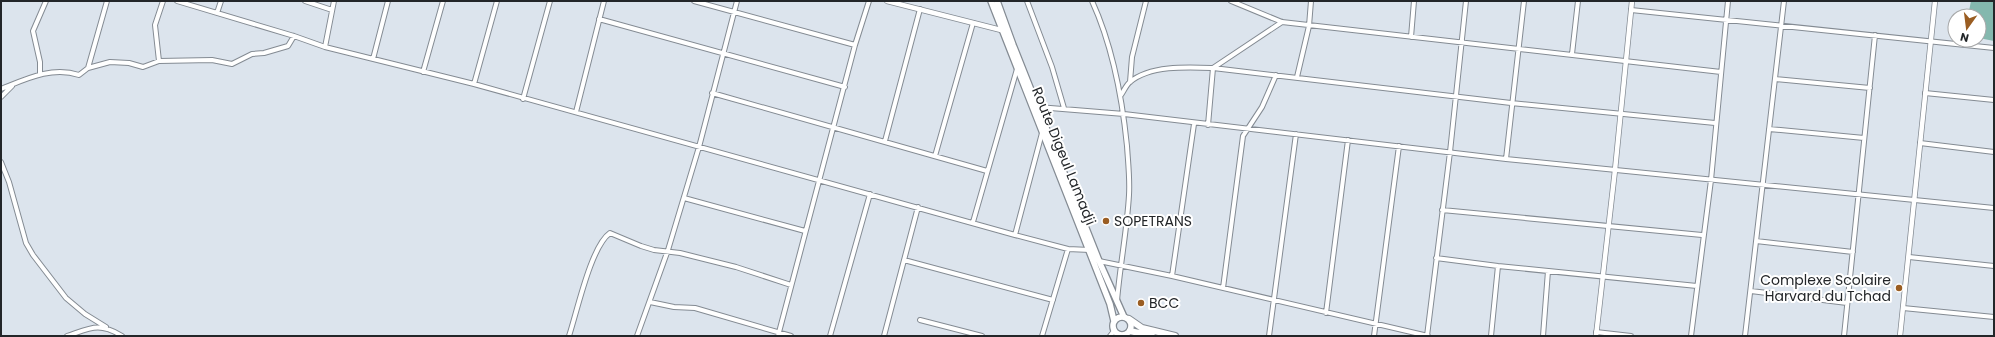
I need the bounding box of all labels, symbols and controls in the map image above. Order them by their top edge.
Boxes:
north arrow [1947,8,1987,48]
text: N [1959,29,1971,46]
street label: Route Digeul Lamadji [1027,84,1101,228]
place label: SOPETRANS [1114,211,1192,231]
marker: SOPETRANS [1101,216,1111,226]
place label: Complexe Scolaire Harvard du Tchad [1760,270,1891,306]
marker: Complexe Scolaire Harvard du Tchad [1894,283,1904,293]
place label: BCC [1149,293,1179,313]
marker: BCC [1136,298,1146,308]

